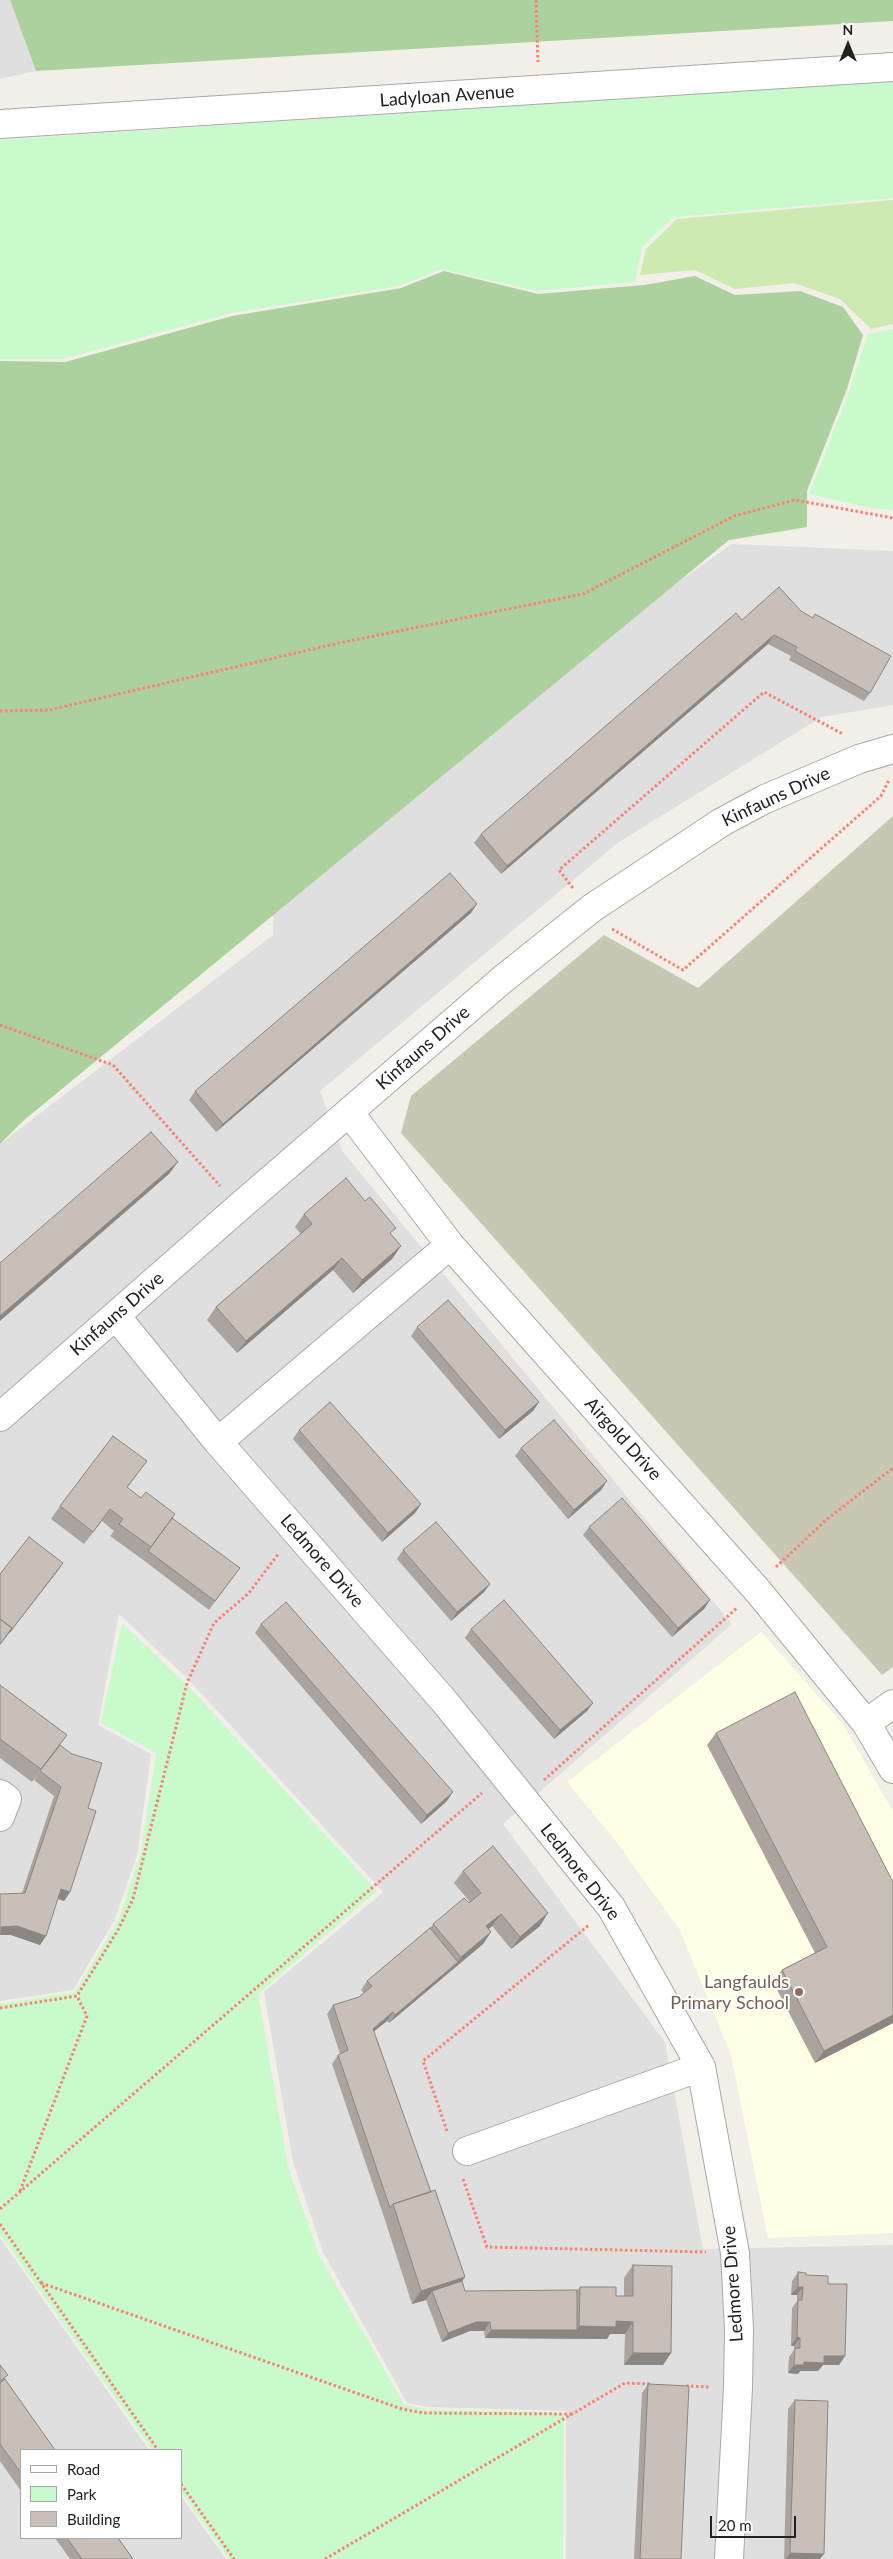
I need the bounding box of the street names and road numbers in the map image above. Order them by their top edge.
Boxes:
street label: Ladyloan Avenue [379,81,515,111]
street label: Kinfauns Drive [719,763,833,831]
street label: Kinfauns Drive [372,1002,474,1094]
street label: Kinfauns Drive [66,1268,168,1360]
street label: Airgold Drive [580,1393,666,1485]
street label: Ledmore Drive [276,1510,368,1612]
street label: Ledmore Drive [536,1819,624,1925]
street label: Ledmore Drive [718,2225,748,2343]

